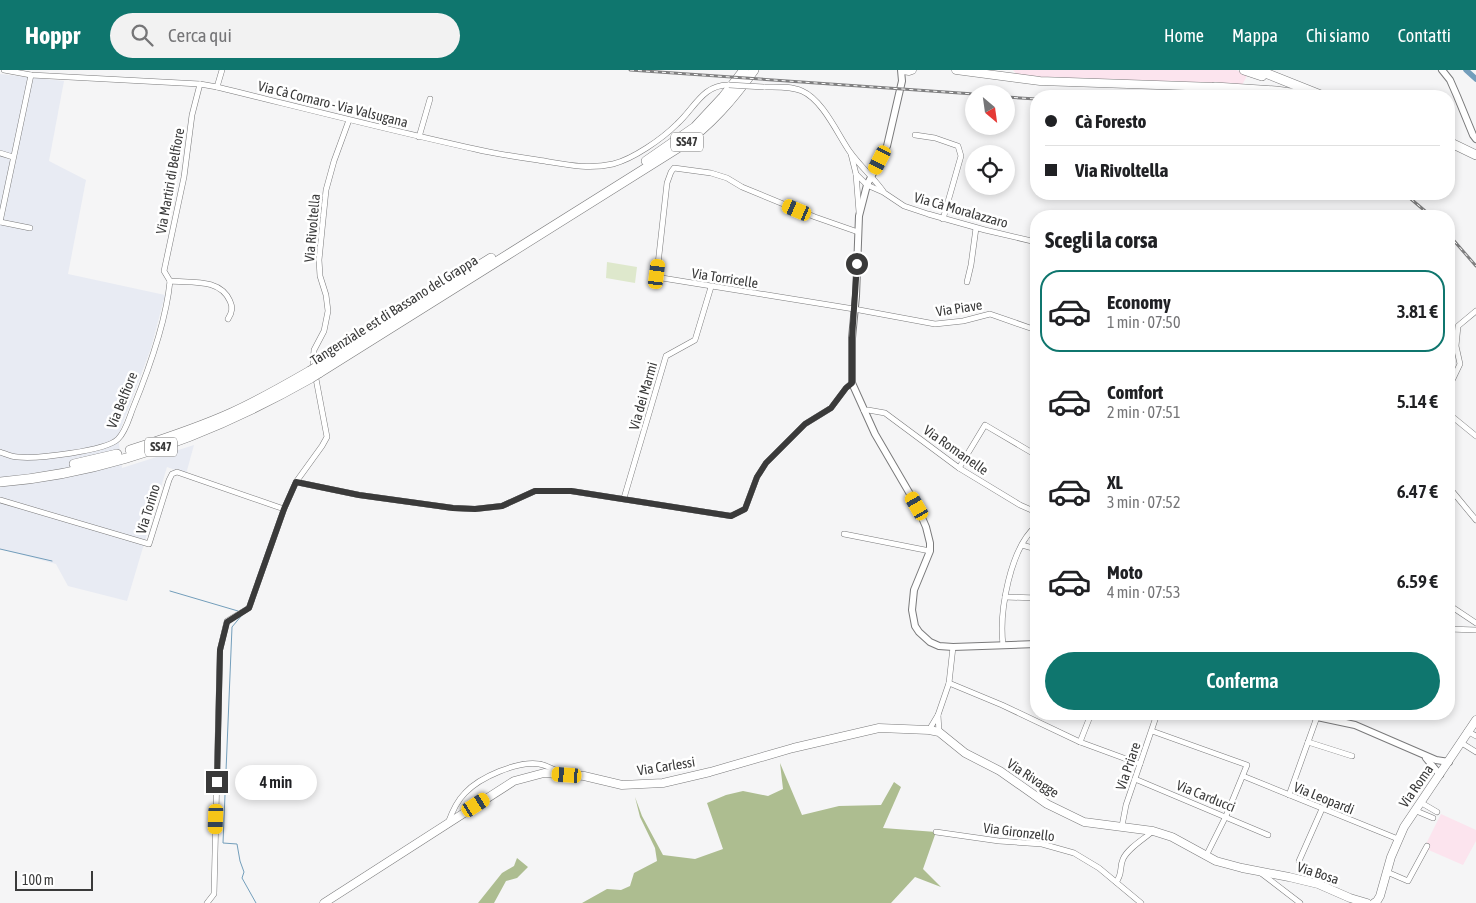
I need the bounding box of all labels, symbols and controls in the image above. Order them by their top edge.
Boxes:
search box [110,13,460,58]
icon: search [128,21,156,49]
text: Hoppr [25,22,80,49]
text: Cerca qui [168,24,232,46]
text: Home [1164,25,1204,46]
text: Mappa [1232,25,1278,46]
text: Chi siamo [1306,25,1370,46]
text: Contatti [1398,25,1451,46]
street label: Via Cà Cornaro - Via Valsugana [256,78,410,130]
north arrow [965,85,1015,135]
map controls [965,85,1015,195]
text: Cà Foresto [1075,110,1146,132]
street label: Via Martiri di Belfiore [153,127,187,235]
road number: SS47 [671,132,703,152]
car [866,143,893,177]
button: locate [965,145,1015,195]
text: Via Rivoltella [1075,159,1168,181]
street label: Via Cà Moralazzaro [912,189,1010,231]
street label: Via Rivoltella [301,193,323,263]
car [780,197,813,223]
text: Scegli la corsa [1045,227,1158,253]
street label: Tangenziale est di Bassano del Grappa [307,252,481,368]
route start [846,253,868,275]
car [647,258,666,290]
street label: Via Torricelle [691,265,759,291]
icon: car [1047,289,1092,334]
text: Economy [1107,291,1171,313]
street label: Via Piave [935,296,983,320]
text: 3.81 € [1397,300,1438,322]
text: 1 min · 07:50 [1107,313,1180,331]
street label: Via dei Marmi [626,360,660,432]
street label: Via Belfiore [103,369,141,431]
icon: car [1047,379,1092,424]
text: Comfort [1107,381,1163,403]
text: 5.14 € [1397,390,1438,412]
text: 2 min · 07:51 [1107,403,1180,421]
street label: Via Romanelle [921,422,991,478]
road number: SS47 [145,438,177,457]
icon: car [1047,469,1092,514]
text: XL [1107,471,1123,493]
text: 6.47 € [1397,480,1438,502]
street label: Via Torino [133,482,163,536]
car [903,489,930,523]
text: 3 min · 07:52 [1107,493,1180,511]
icon: car [1047,559,1092,604]
text: Moto [1107,561,1143,583]
text: 6.59 € [1397,570,1438,592]
text: 4 min · 07:53 [1107,583,1180,601]
button: Conferma [1045,652,1440,710]
street label: Via Priare [1112,740,1144,792]
street label: Via Carlessi [636,754,696,778]
street label: Via Rivagge [1004,755,1062,801]
street label: Via Roma [1395,761,1437,811]
callout: 4 min [234,764,317,800]
car [551,766,582,784]
route end [206,771,228,793]
text: 4 min [260,773,292,791]
street label: Via Carducci [1174,777,1238,815]
street label: Via Leopardi [1291,779,1357,817]
car [459,791,492,819]
car [207,804,224,834]
street label: Via Gironzello [982,820,1056,844]
street label: Via Bosa [1295,859,1341,887]
scale bar [15,868,92,891]
text: 100 m [22,872,54,888]

